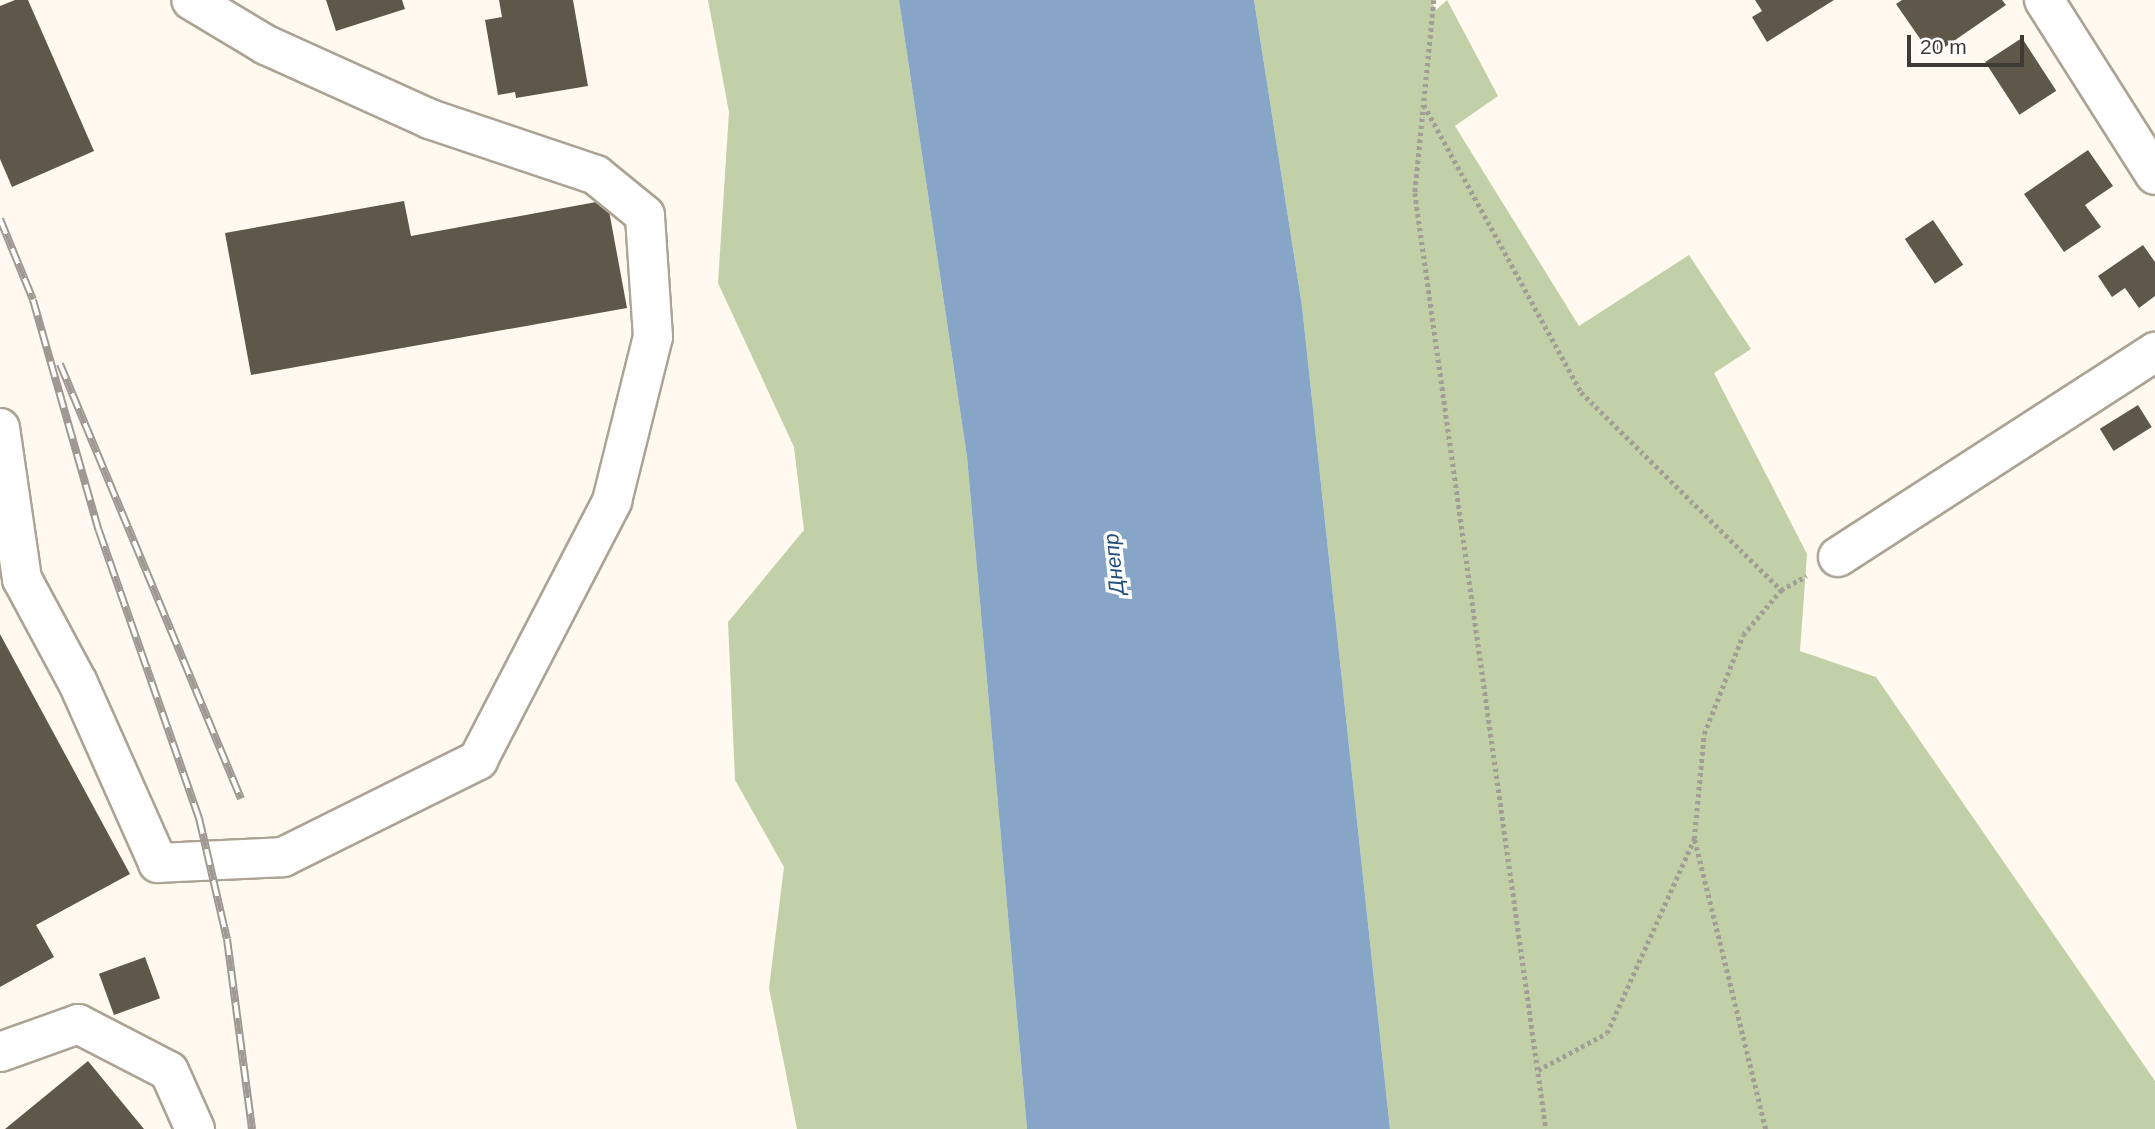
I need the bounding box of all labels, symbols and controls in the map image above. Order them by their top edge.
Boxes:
scale bar [1910,21,2027,65]
text: 20 m [1920,35,1967,58]
water label: Днепр [1098,532,1130,596]

